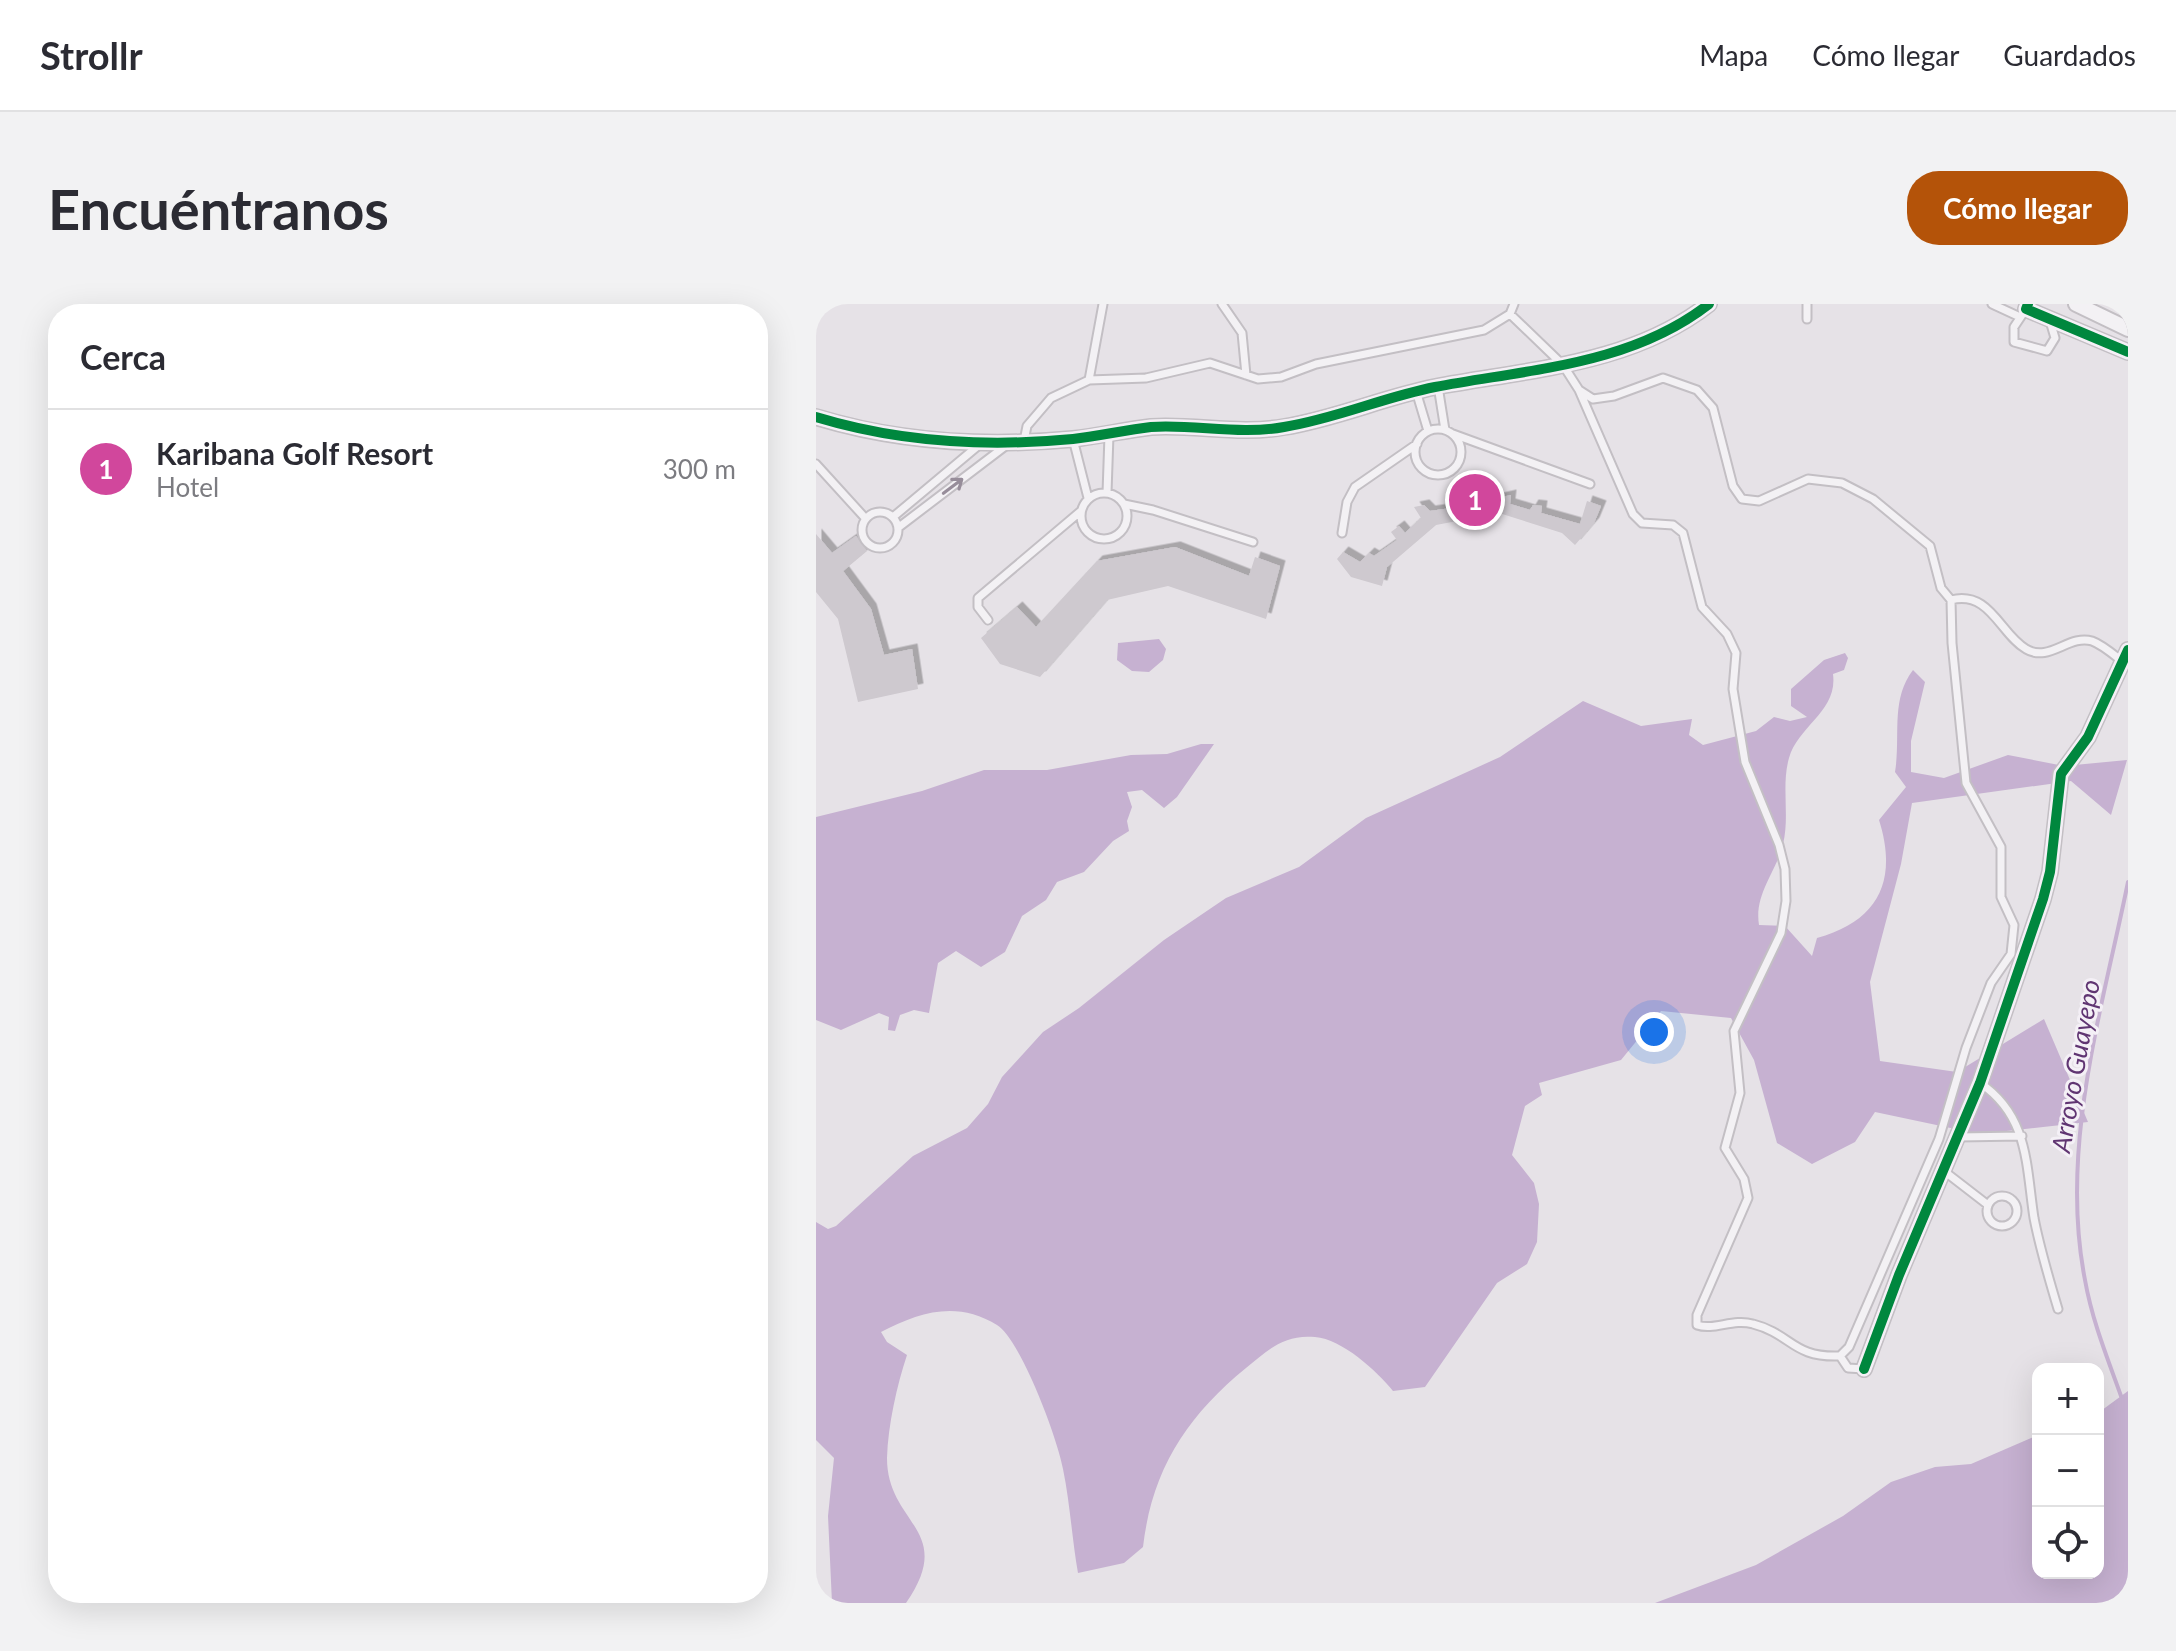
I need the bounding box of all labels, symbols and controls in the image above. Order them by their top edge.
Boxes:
text: Strollr [40,32,143,78]
text: Mapa [1699,38,1768,72]
text: Cómo llegar [1812,38,1959,72]
text: Guardados [2003,38,2136,72]
button: Cómo llegar [1907,171,2128,245]
text: Encuéntranos [48,175,389,242]
text: Cerca [80,336,166,377]
text: Karibana Golf Resort [156,435,433,471]
text: 1 [98,453,114,485]
text: 300 m [663,453,736,485]
pin: 1 [1449,470,1501,530]
text: Hotel [156,471,219,503]
one-way arrow [942,477,963,494]
water label: Arroyo Guayepo [2044,977,2106,1156]
your location [1634,1012,1674,1052]
map controls [2032,1363,2104,1579]
button: + [2032,1363,2104,1435]
button: − [2032,1435,2104,1507]
button: locate [2032,1507,2104,1579]

